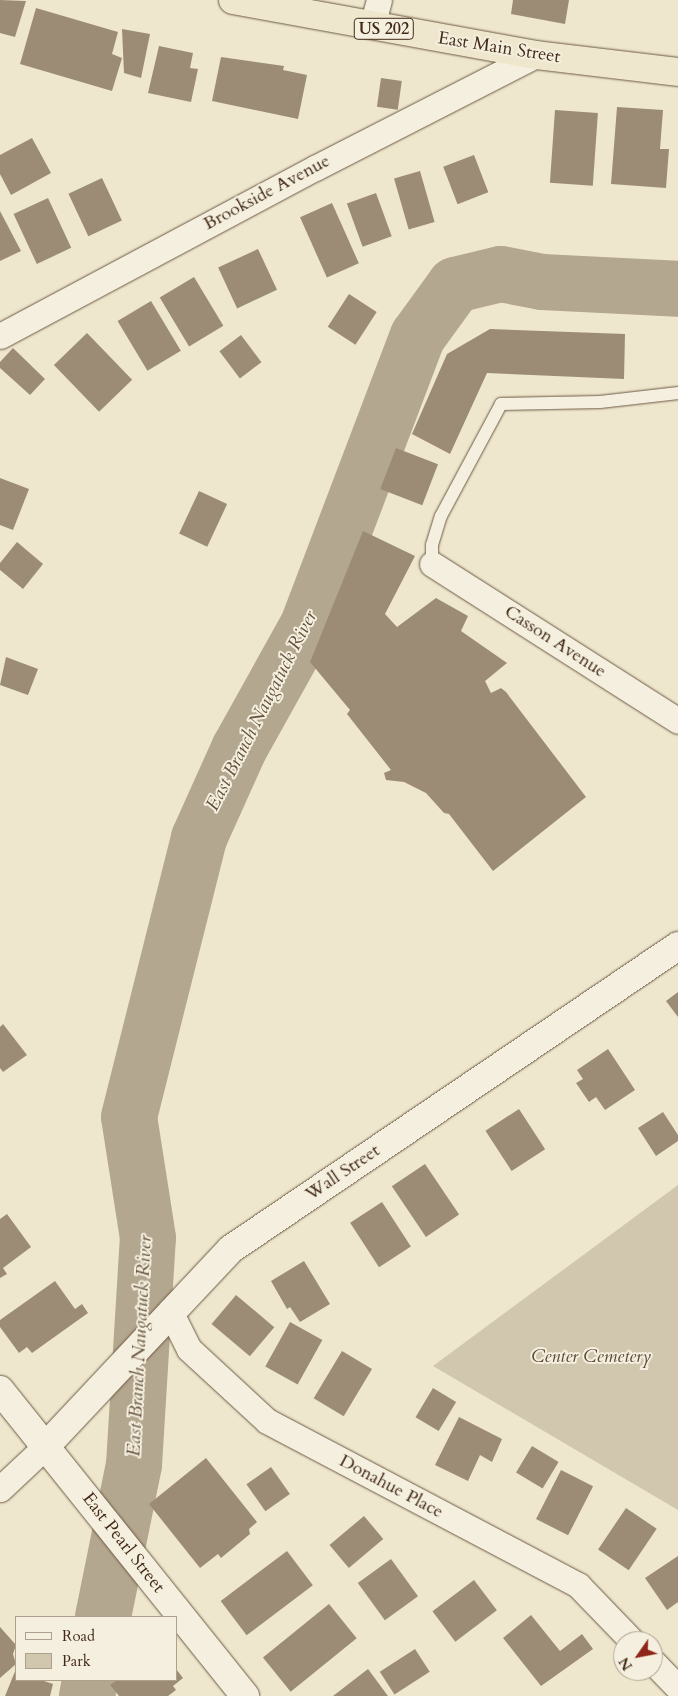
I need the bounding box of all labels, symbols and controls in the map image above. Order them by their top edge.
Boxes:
road number: US 202 [353,15,415,42]
street label: East Main Street [436,28,562,68]
street label: Brookside Avenue [200,151,334,235]
street label: Casson Avenue [500,601,610,683]
water label: East Branch Naugatuck River [202,607,322,815]
street label: Wall Street [302,1140,384,1206]
water label: East Branch Naugatuck River [123,1235,157,1457]
park label: Center Cemetery [531,1346,651,1368]
street label: Donahue Place [335,1451,447,1523]
street label: East Pearl Street [77,1489,169,1597]
legend [15,1616,178,1681]
text: Road [62,1626,95,1646]
north arrow [613,1631,663,1681]
text: Park [62,1651,91,1671]
text: N [615,1654,637,1674]

